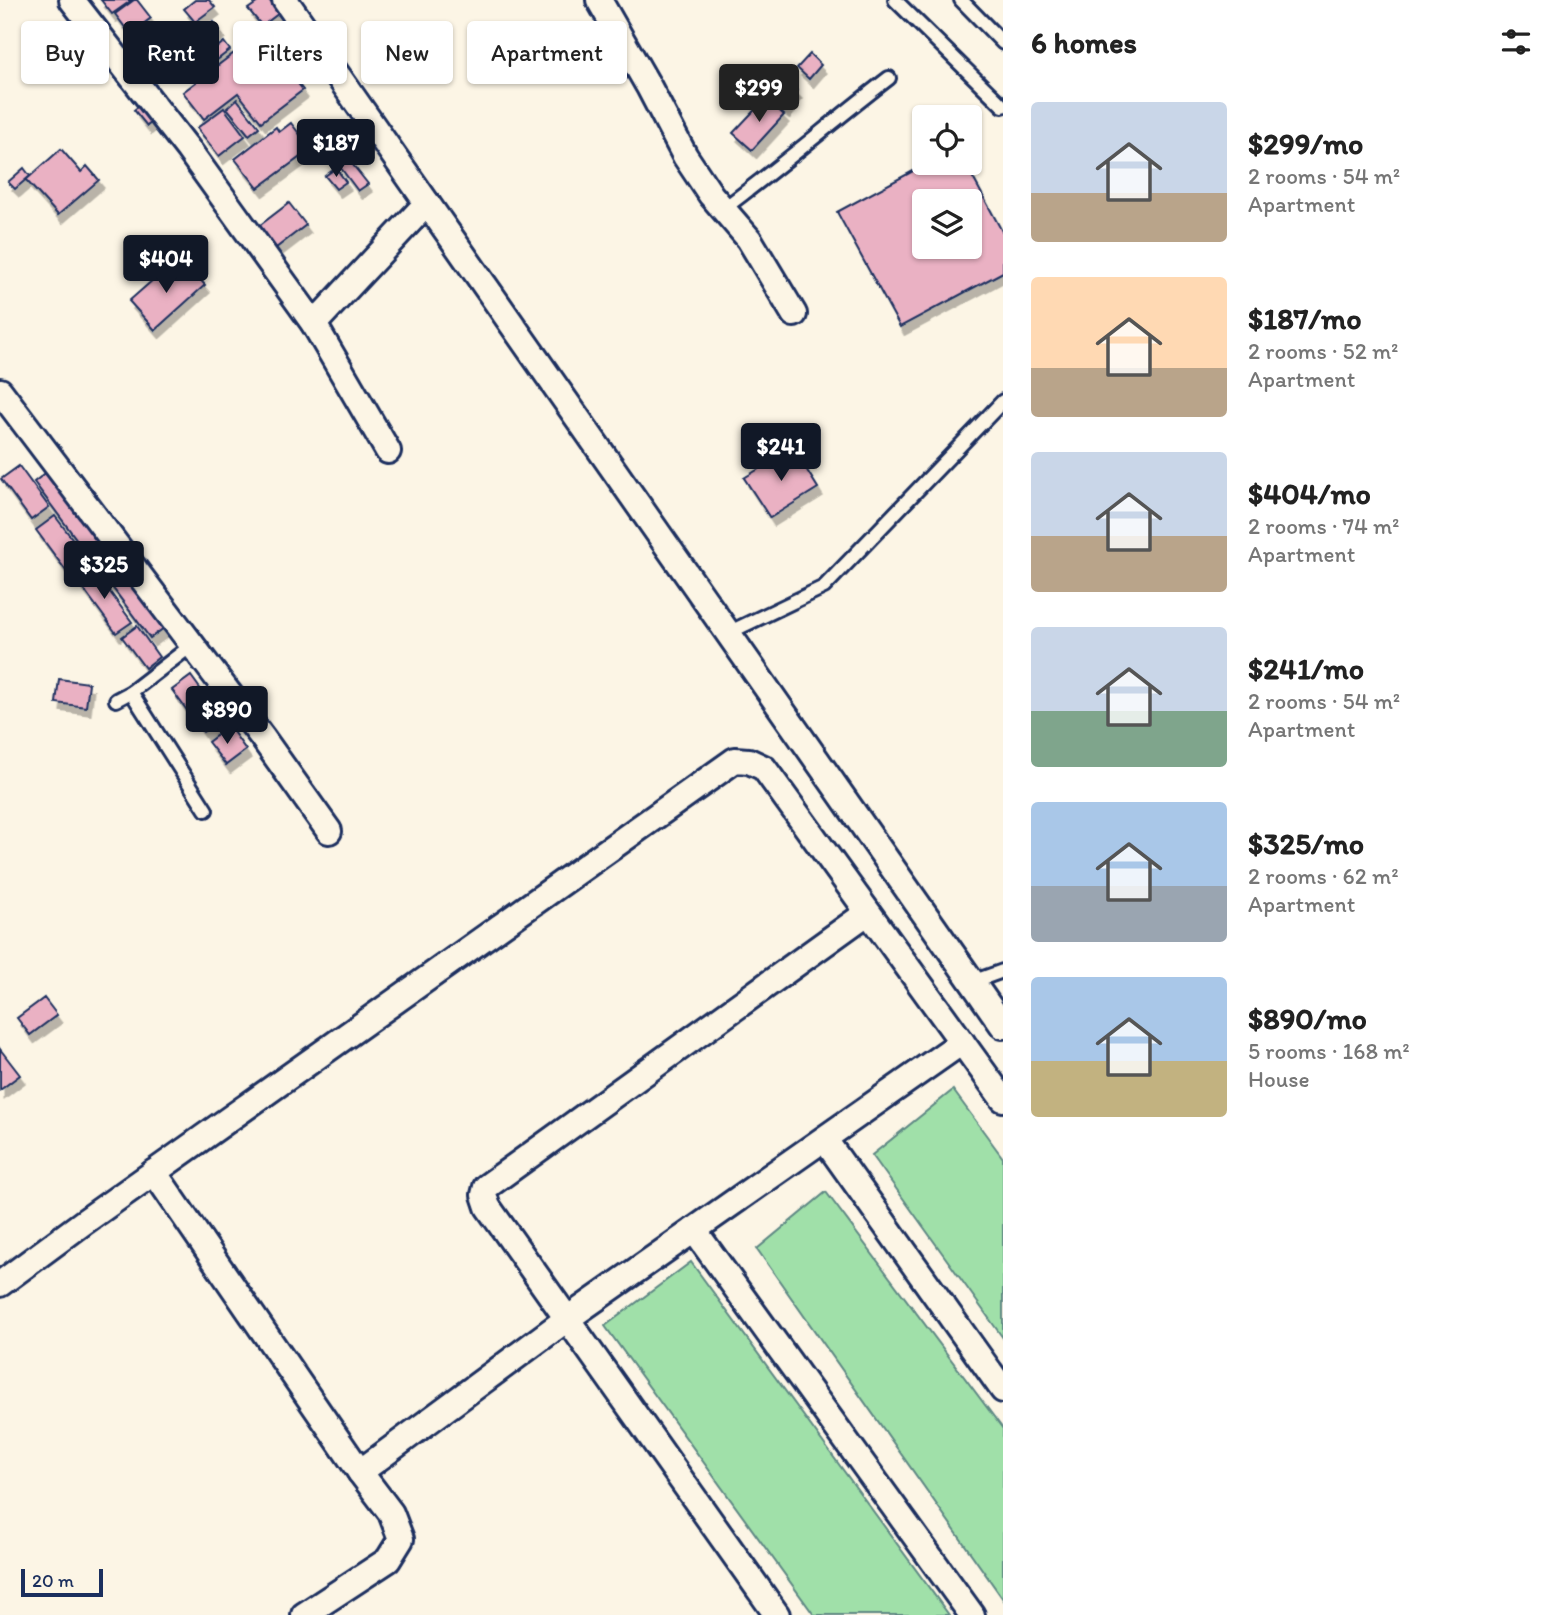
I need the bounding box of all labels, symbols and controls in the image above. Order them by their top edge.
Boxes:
chip: Buy [21,21,109,84]
chip: Rent [123,21,219,84]
chip: Filters [233,21,347,84]
chip: New [361,21,453,84]
chip: Apartment [467,21,627,84]
icon: filters [1497,23,1535,61]
text: 6 homes [1031,24,1137,61]
pin: $299 [718,64,800,124]
text: $299 [735,73,783,101]
map controls [912,105,982,259]
button: locate [912,105,982,175]
pin: $187 [295,120,377,179]
text: $299/mo [1248,125,1363,162]
text: $187 [313,128,359,156]
icon: home [1087,130,1171,214]
text: 2 rooms · 54 m² [1248,162,1400,190]
button: layers [912,189,982,259]
text: Apartment [1248,190,1355,218]
pin: $404 [125,236,207,295]
text: $404 [139,244,193,272]
text: $187/mo [1248,300,1362,337]
icon: home [1087,305,1171,389]
text: 2 rooms · 52 m² [1248,337,1398,365]
text: Apartment [1248,365,1355,393]
pin: $241 [740,424,822,483]
text: $241 [757,432,805,460]
text: $404/mo [1248,475,1371,512]
icon: home [1087,480,1171,564]
text: 2 rooms · 74 m² [1248,512,1400,540]
text: Apartment [1248,540,1355,568]
pin: $325 [63,542,145,601]
text: $325 [80,550,128,578]
text: $241/mo [1248,650,1364,687]
icon: home [1087,655,1171,739]
pin: $890 [186,686,268,746]
text: 2 rooms · 54 m² [1248,687,1400,715]
text: $890 [202,695,252,723]
text: Apartment [1248,715,1355,743]
text: $325/mo [1248,825,1364,862]
icon: home [1087,830,1171,914]
text: 2 rooms · 62 m² [1248,862,1399,890]
text: Apartment [1248,890,1355,918]
text: $890/mo [1248,1000,1367,1037]
icon: home [1087,1005,1171,1089]
text: 5 rooms · 168 m² [1248,1037,1410,1065]
text: House [1248,1065,1310,1093]
scale bar [21,1566,103,1598]
text: 20 m [32,1569,74,1592]

